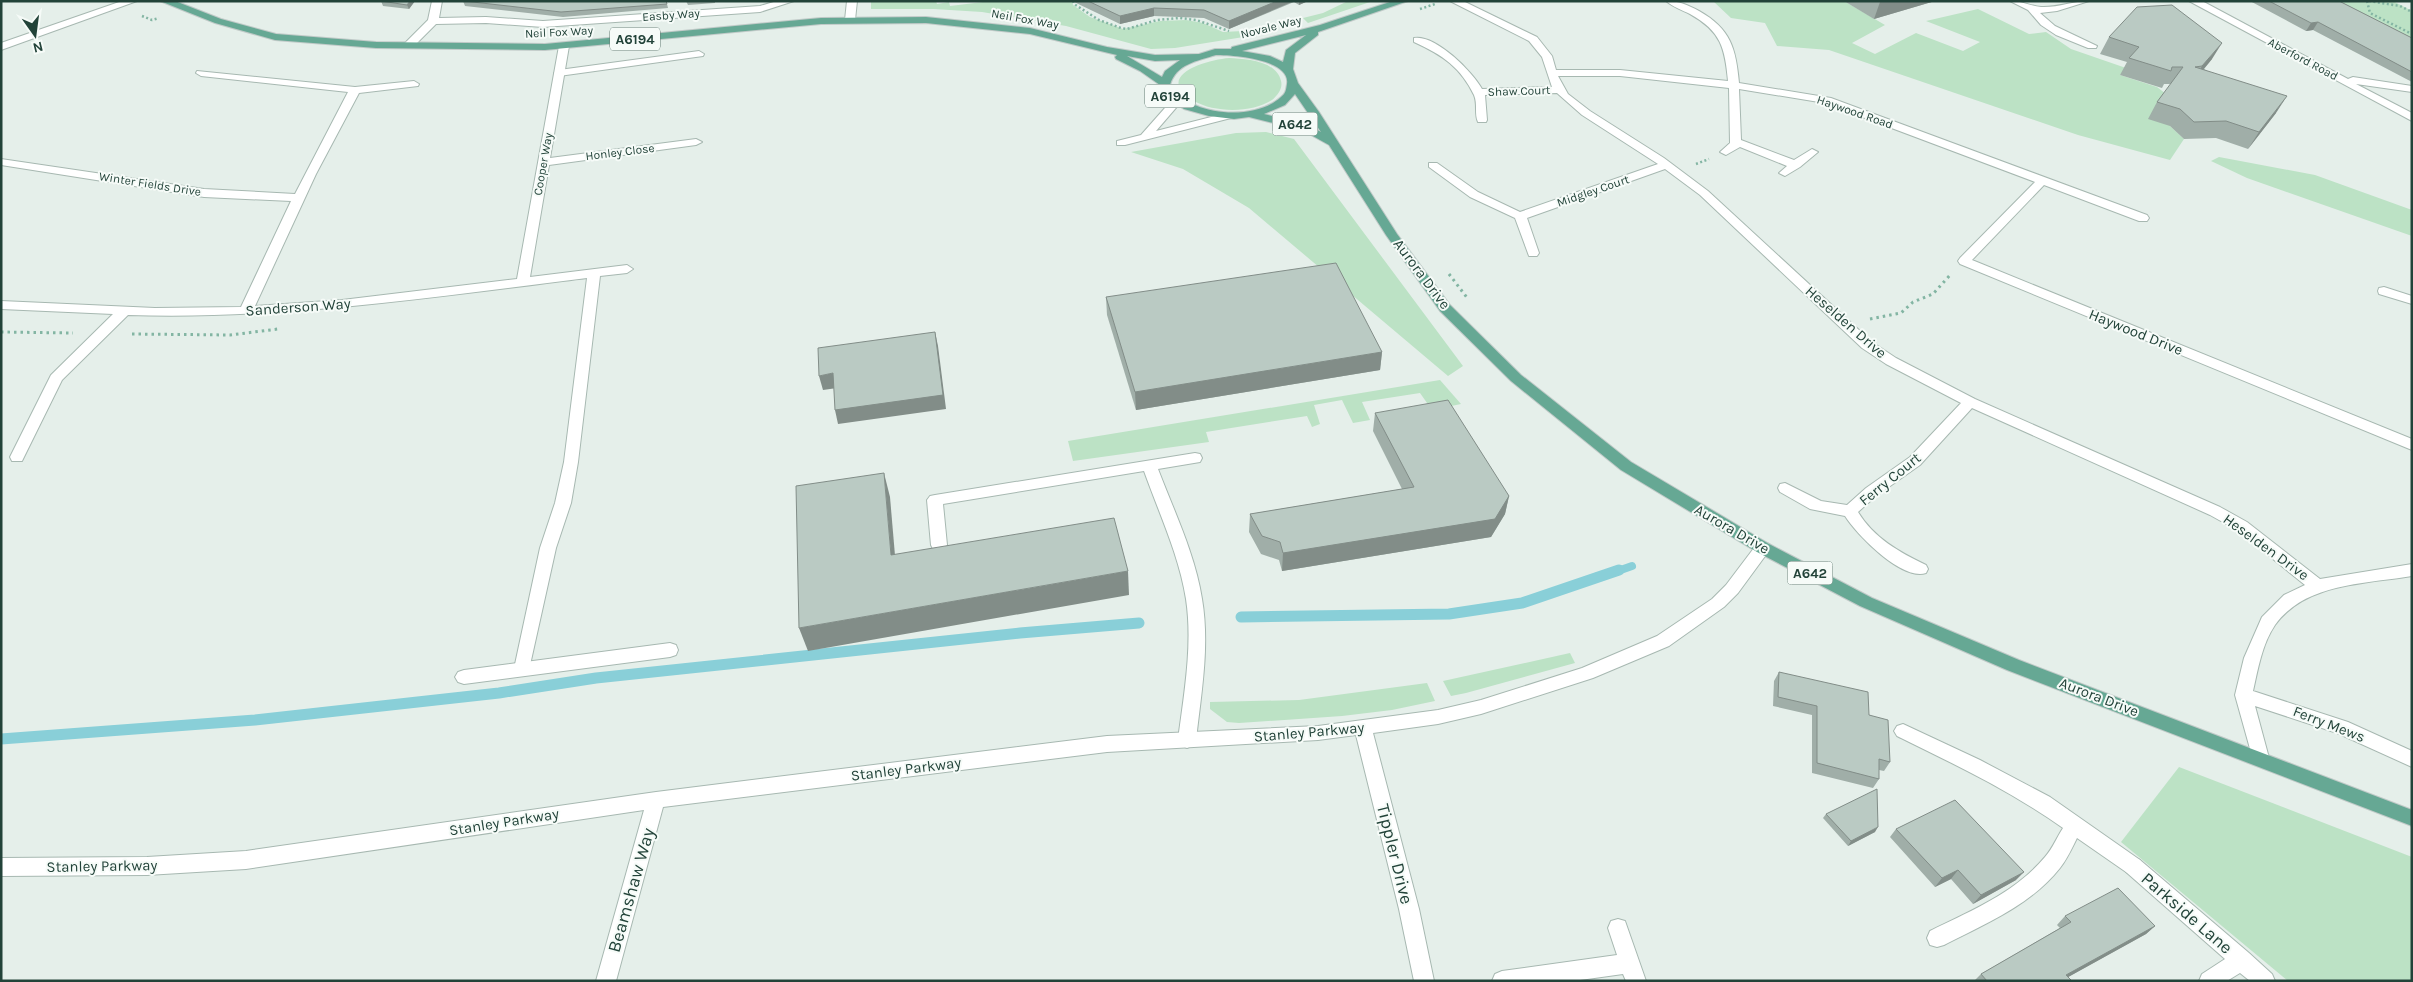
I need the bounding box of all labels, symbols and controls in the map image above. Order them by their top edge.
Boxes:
street label: Easby Way [642,6,701,24]
street label: Neil Fox Way [990,6,1060,32]
north arrow [10,10,60,60]
street label: Novale Way [1239,13,1303,41]
street label: Neil Fox Way [525,23,594,41]
road number: A6194 [610,28,660,50]
street label: Aberford Road [2266,35,2340,83]
text: N [31,38,45,57]
street label: Shaw Court [1487,83,1551,99]
road number: A6194 [1145,84,1195,108]
street label: Haywood Road [1815,92,1895,132]
road number: A642 [1272,112,1318,136]
street label: Cooper Way [531,131,555,196]
street label: Honley Close [585,141,655,163]
street label: Winter Fields Drive [98,169,202,199]
street label: Midgley Court [1555,172,1631,210]
street label: Aurora Drive [1390,235,1454,313]
street label: Heselden Drive [1802,282,1890,362]
street label: Sanderson Way [245,294,351,320]
street label: Haywood Drive [2086,305,2186,359]
street label: Ferry Court [1856,448,1925,509]
street label: Aurora Drive [1691,500,1773,558]
street label: Heselden Drive [2220,510,2312,584]
road number: A642 [1788,562,1832,584]
street label: Aurora Drive [2057,674,2141,720]
street label: Ferry Mews [2290,702,2368,746]
street label: Stanley Parkway [1253,718,1365,746]
street label: Stanley Parkway [850,753,962,785]
street label: Tippler Drive [1372,802,1418,906]
street label: Stanley Parkway [448,804,560,840]
street label: Beamshaw Way [603,825,659,955]
street label: Stanley Parkway [46,856,158,876]
street label: Parkside Lane [2137,867,2237,959]

